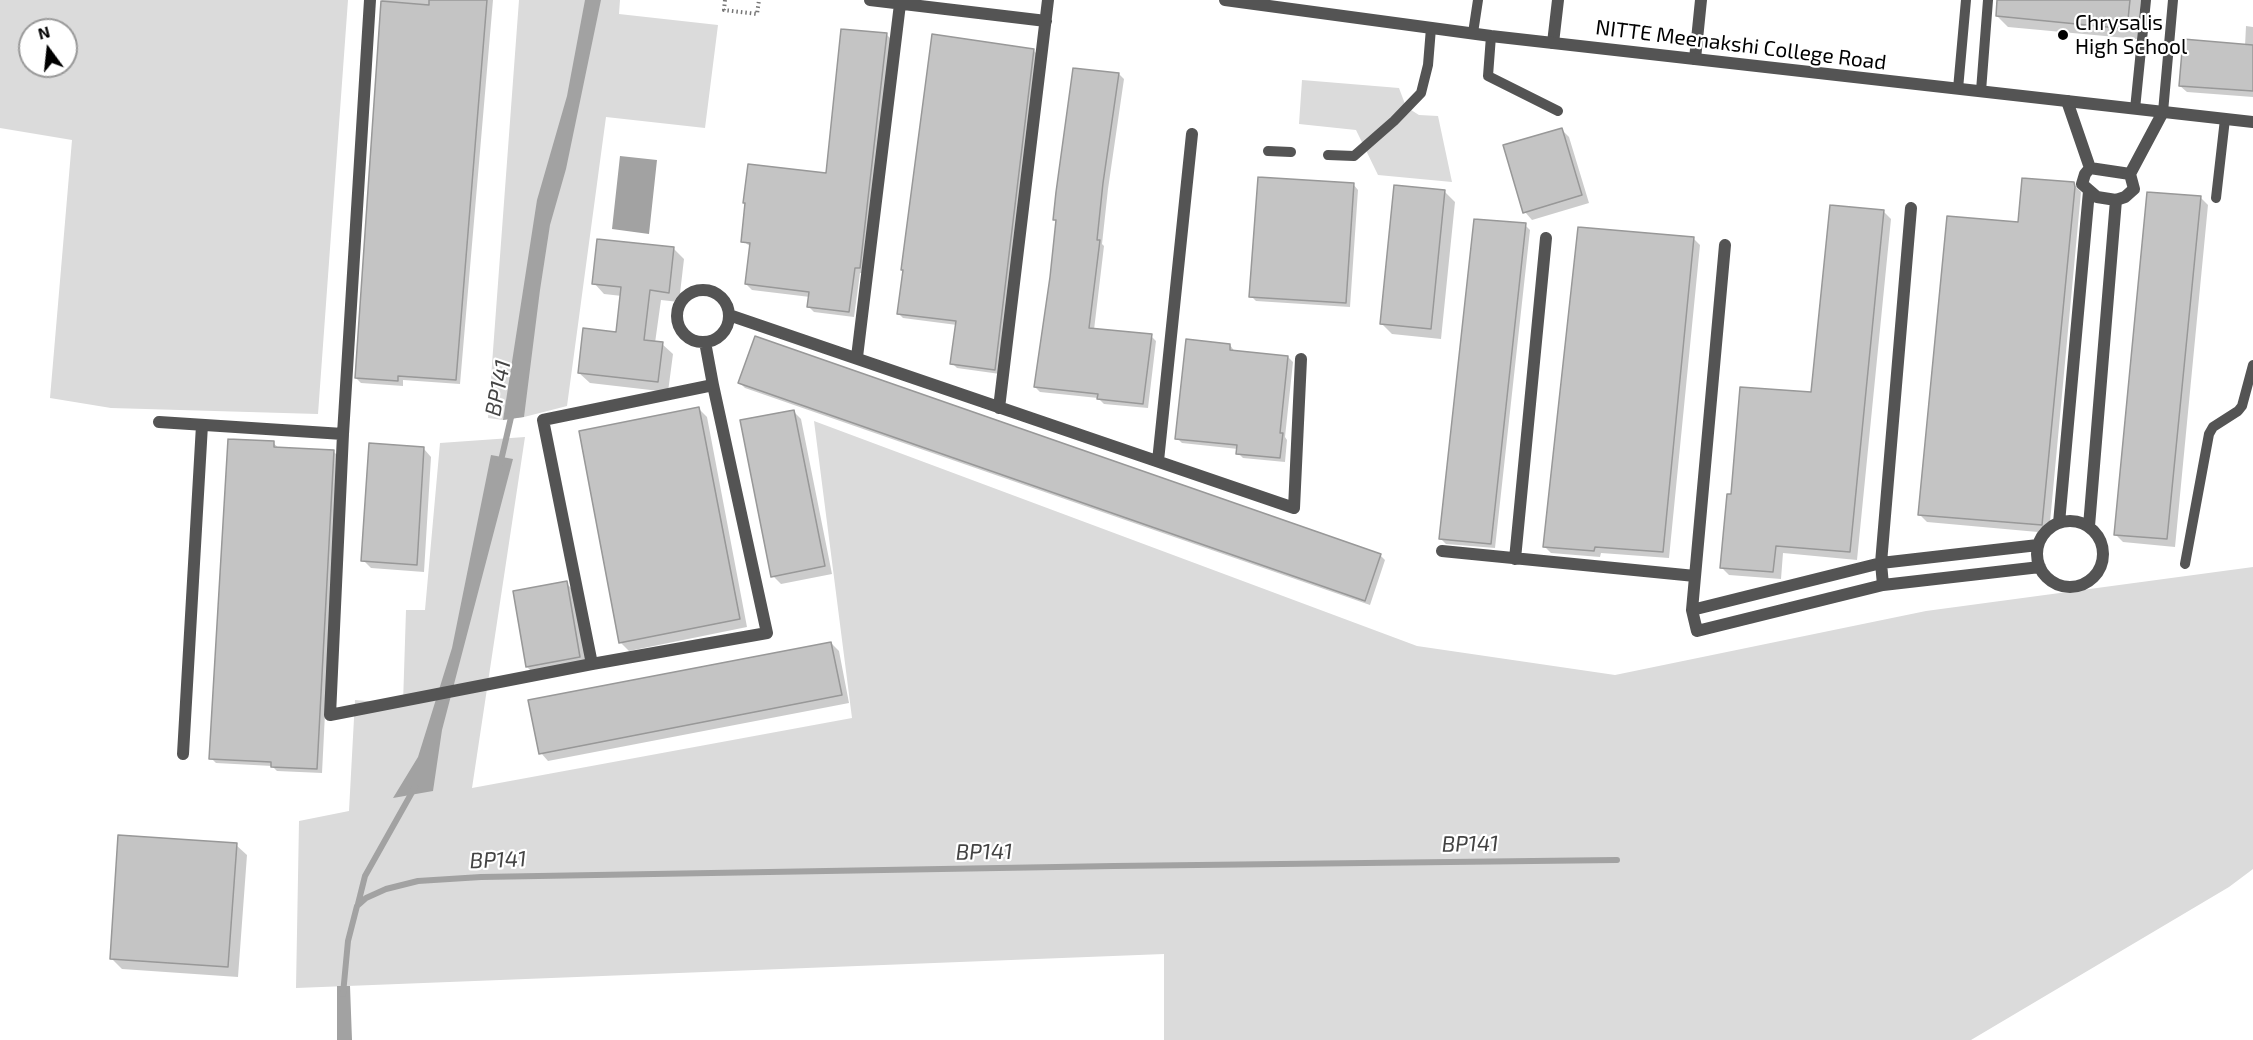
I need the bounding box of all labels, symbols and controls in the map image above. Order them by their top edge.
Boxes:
place label: Chrysalis High School [2075,10,2187,60]
street label: NITTE Meenakshi College Road [1594,15,1888,75]
north arrow [18,18,78,78]
text: N [36,21,52,43]
marker: Chrysalis High School [2056,28,2070,42]
water label: BP141 [480,358,516,418]
water label: BP141 [1441,830,1499,858]
water label: BP141 [955,838,1013,866]
water label: BP141 [469,846,527,874]

